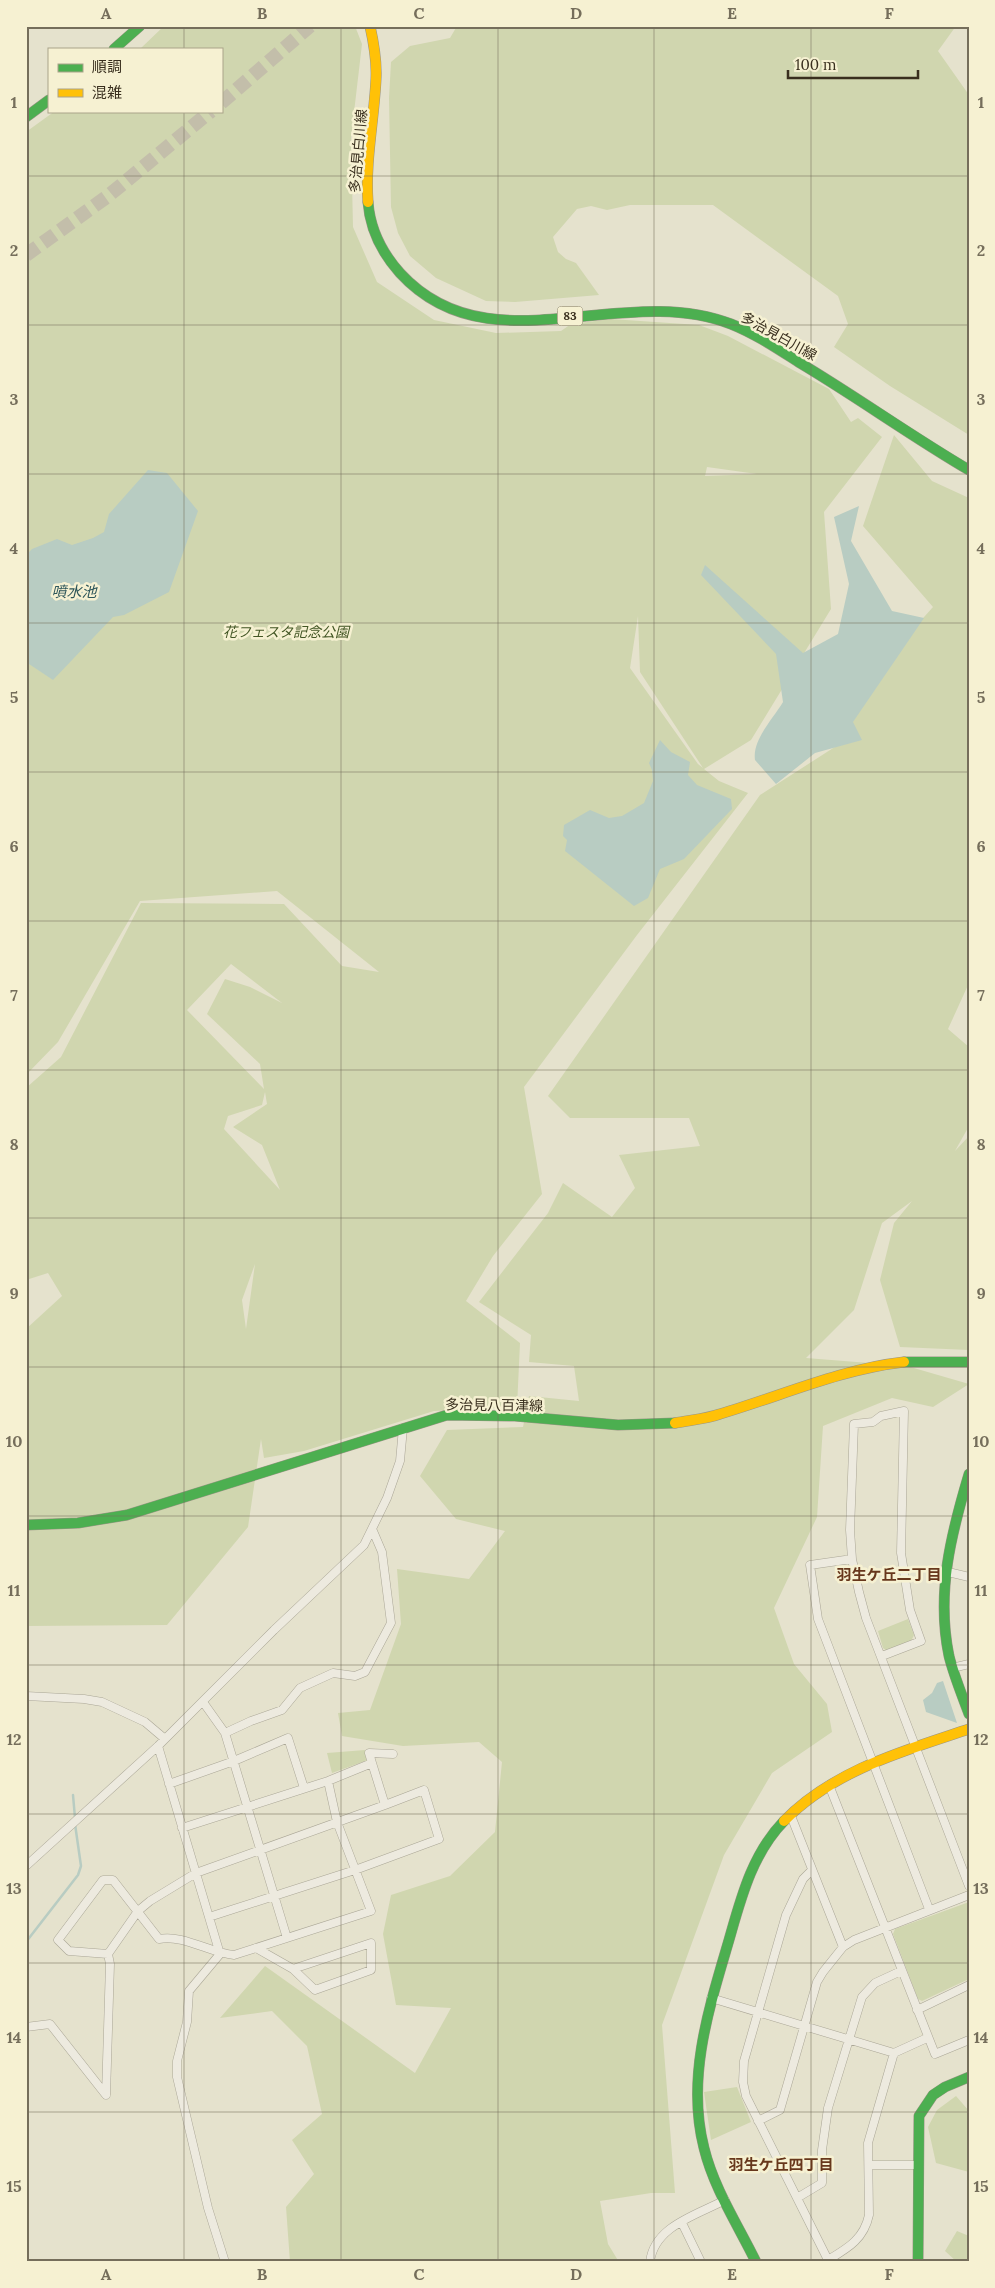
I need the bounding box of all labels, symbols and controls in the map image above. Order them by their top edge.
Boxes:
text: A [101,3,112,23]
text: B [257,3,268,23]
text: C [413,3,425,23]
text: D [570,3,582,23]
text: E [727,3,737,23]
text: F [884,3,894,23]
legend [48,48,222,112]
scale bar [788,48,918,80]
text: 100 m [795,55,836,74]
text: 順調 [92,57,122,76]
text: 混雑 [92,83,122,102]
text: 1 [11,92,17,112]
text: 1 [978,92,984,112]
street label: 多治見白川線 [345,108,371,194]
text: 2 [10,240,18,260]
text: 2 [977,240,985,260]
road number: 83 [558,306,582,326]
street label: 多治見白川線 [738,308,820,364]
text: 3 [10,389,19,409]
text: 3 [977,389,986,409]
text: 4 [10,538,19,558]
text: 4 [977,538,986,558]
water label: 噴水池 [51,582,98,601]
park label: 花フェスタ記念公園 [223,623,351,641]
text: 5 [10,687,19,707]
text: 5 [977,687,986,707]
text: 6 [9,836,19,856]
text: 6 [976,836,986,856]
text: 7 [10,985,18,1005]
text: 7 [977,985,985,1005]
text: 8 [9,1134,19,1154]
text: 8 [976,1134,986,1154]
text: 9 [9,1283,19,1303]
text: 9 [976,1283,986,1303]
street label: 多治見八百津線 [445,1395,543,1415]
text: 10 [6,1431,22,1451]
text: 10 [973,1431,989,1451]
district label: 羽生ケ丘二丁目 [836,1565,942,1584]
text: 11 [8,1580,21,1600]
text: 11 [975,1580,988,1600]
text: 12 [6,1729,22,1749]
text: 12 [973,1729,989,1749]
text: 13 [6,1878,22,1898]
text: 13 [973,1878,989,1898]
text: 14 [6,2027,22,2047]
text: 14 [973,2027,989,2047]
district label: 羽生ケ丘四丁目 [728,2155,834,2174]
text: 15 [6,2176,22,2196]
text: 15 [973,2176,989,2196]
text: A [101,2264,112,2284]
text: B [257,2264,268,2284]
text: C [413,2264,425,2284]
text: D [570,2264,582,2284]
text: E [727,2264,737,2284]
text: F [884,2264,894,2284]

